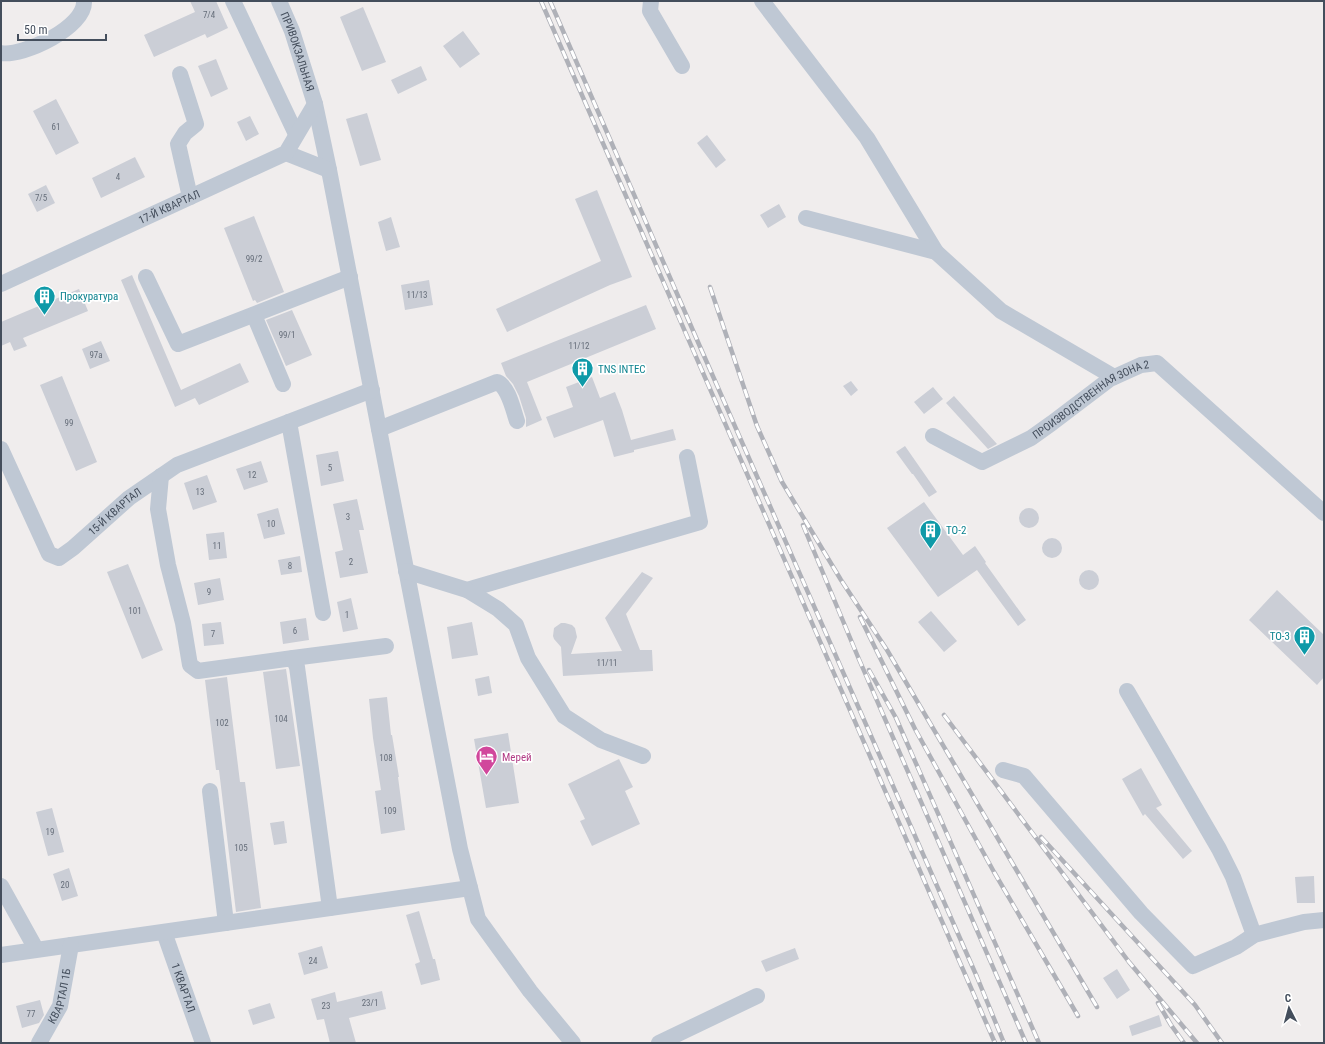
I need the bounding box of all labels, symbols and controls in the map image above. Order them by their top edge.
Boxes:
house number: 7/4 [203,10,216,20]
street label: ПРИВОКЗАЛЬНАЯ [278,10,317,93]
scale bar [18,16,106,42]
text: 50 m [24,23,48,37]
house number: 61 [52,122,60,132]
house number: 4 [116,172,121,182]
street label: 17-Й КВАРТАЛ [136,187,202,226]
house number: 7/5 [35,193,48,203]
house number: 99/2 [246,254,263,264]
building icon: Прокуратура [32,283,58,316]
place label: Прокуратура [60,290,118,303]
house number: 11/13 [406,290,428,300]
house number: 99/1 [279,330,295,340]
house number: 11/12 [568,341,590,351]
house number: 97а [89,350,103,360]
building icon: TNS INTEC [569,356,595,389]
street label: ПРОИЗВОДСТВЕННАЯ ЗОНА 2 [1030,358,1150,441]
place label: TNS INTEC [598,363,646,376]
house number: 99 [65,418,73,428]
house number: 5 [328,463,333,473]
house number: 12 [248,470,257,480]
street label: 15-Й КВАРТАЛ [85,485,144,538]
house number: 13 [196,487,204,497]
house number: 3 [346,512,350,522]
building icon: ТО-2 [918,517,944,550]
house number: 10 [267,519,275,529]
place label: ТО-2 [946,524,966,537]
house number: 11 [213,541,221,551]
house number: 2 [349,557,354,567]
house number: 8 [288,561,292,571]
house number: 9 [207,587,211,597]
house number: 101 [128,606,142,616]
house number: 1 [345,610,349,620]
building icon: ТО-3 [1292,623,1318,656]
house number: 6 [293,626,297,636]
house number: 7 [211,629,216,639]
place label: ТО-3 [1270,630,1290,643]
house number: 11/11 [596,658,618,668]
house number: 104 [274,714,288,724]
house number: 102 [215,718,229,728]
hotel icon: Мерей [474,744,500,777]
place label: Мерей [502,751,532,764]
house number: 108 [379,753,393,763]
house number: 109 [383,806,397,816]
house number: 19 [46,827,54,837]
house number: 105 [234,843,248,853]
house number: 20 [61,880,69,890]
house number: 24 [309,956,318,966]
street label: 1 КВАРТАЛ [169,961,198,1014]
street label: КВАРТАЛ 1Б [45,967,73,1026]
north arrow [1269,988,1309,1028]
text: С [1284,992,1292,1005]
house number: 23/1 [362,998,378,1008]
house number: 23 [322,1001,330,1011]
house number: 77 [27,1009,36,1019]

